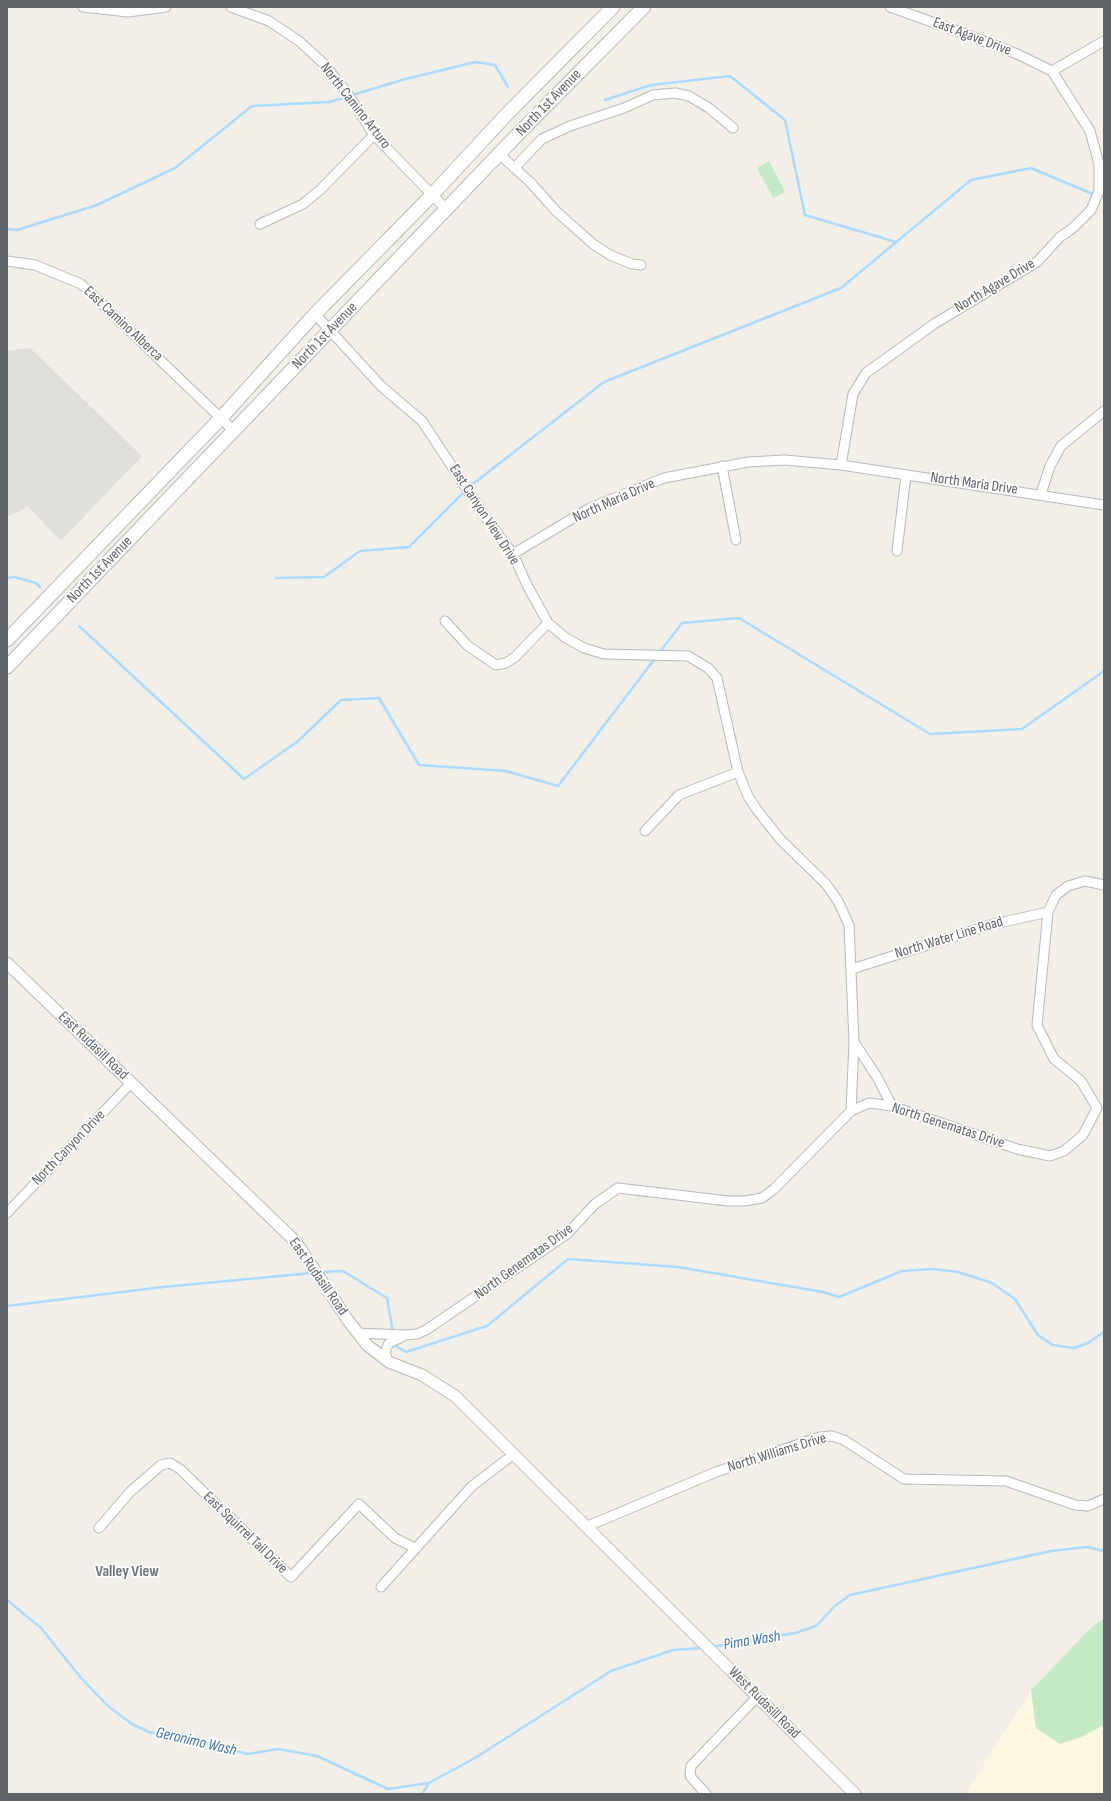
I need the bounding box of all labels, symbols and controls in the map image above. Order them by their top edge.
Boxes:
street label: East Agave Drive [930,14,1014,60]
street label: North Camino Arturo [316,59,394,153]
street label: North 1st Avenue [513,66,585,140]
street label: North Agave Drive [952,255,1038,317]
street label: East Camino Alberca [80,283,166,365]
street label: North 1st Avenue [289,299,361,373]
street label: East Canyon View Drive [445,461,523,569]
street label: North Maria Drive [929,469,1019,499]
street label: North Maria Drive [570,475,658,527]
street label: North 1st Avenue [64,533,136,607]
street label: North Water Line Road [893,913,1005,963]
street label: East Rudasill Road [54,1008,132,1084]
street label: North Genematas Drive [889,1099,1007,1153]
street label: North Canyon Drive [29,1107,109,1189]
street label: North Genematas Drive [471,1220,577,1304]
street label: East Rudasill Road [285,1235,351,1319]
street label: North Williams Drive [725,1429,829,1477]
street label: East Squirrel Tail Drive [199,1488,291,1578]
district label: Valley View [95,1562,159,1582]
water label: Pima Wash [722,1627,782,1655]
street label: West Rudasill Road [724,1663,804,1743]
water label: Geronimo Wash [154,1723,238,1761]

